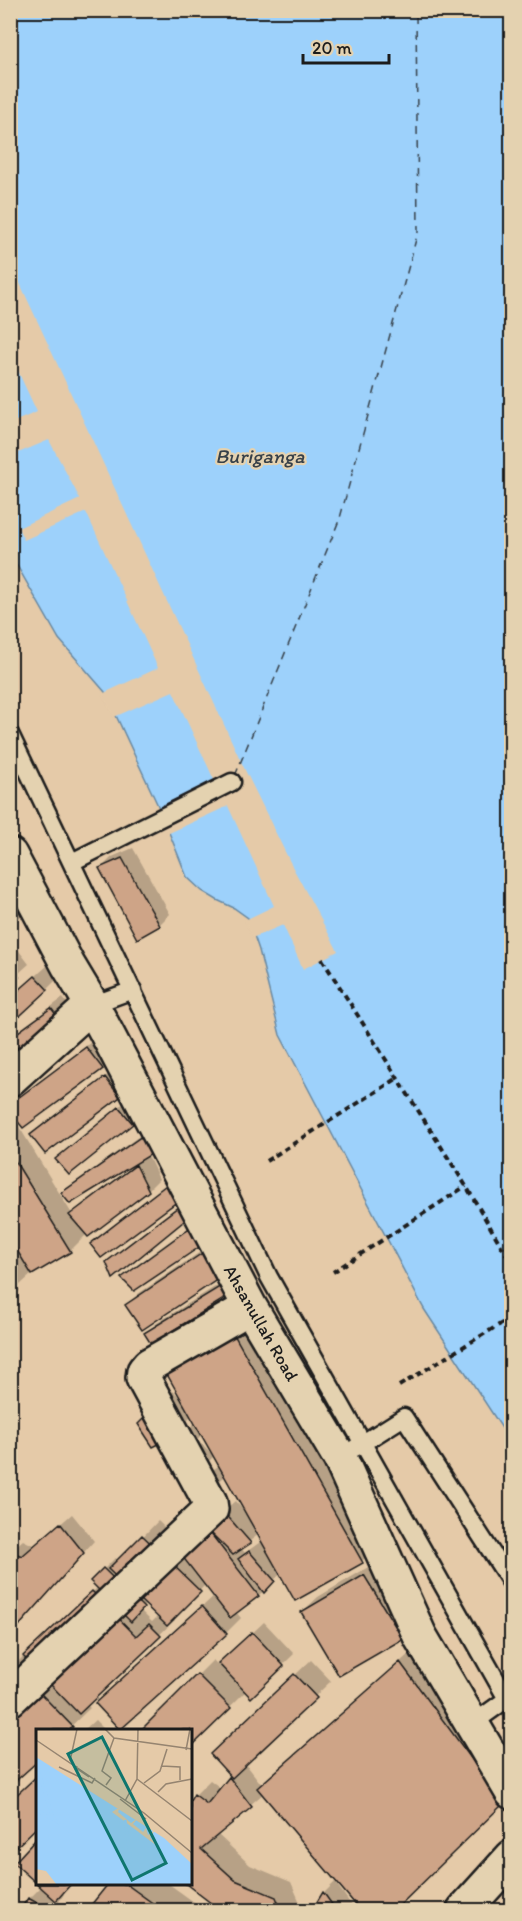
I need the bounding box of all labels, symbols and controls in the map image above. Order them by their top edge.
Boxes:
scale bar [303,27,388,65]
text: 20 m [312,37,352,59]
water label: Buriganga [215,444,305,468]
street label: Ahsanullah Road [219,1261,303,1385]
inset map [36,1729,192,1885]

